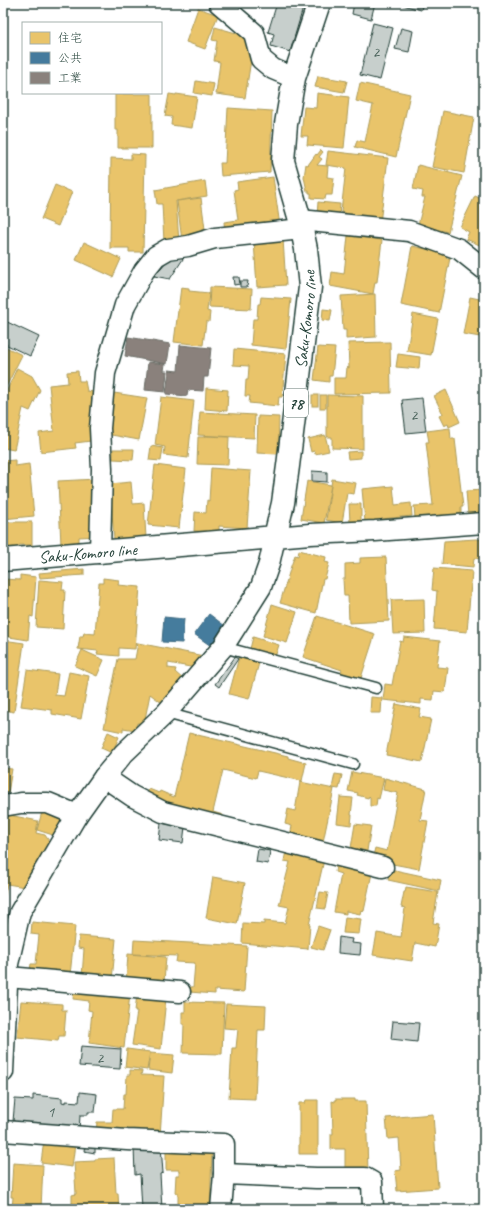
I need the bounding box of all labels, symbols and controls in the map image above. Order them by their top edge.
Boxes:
legend [22,22,162,94]
text: 住宅 [58,30,82,46]
house number: 2 [373,43,381,62]
text: 公共 [58,50,82,66]
text: 工業 [58,70,82,86]
street label: Saku-Komoro line [290,268,321,369]
road number: 78 [284,389,308,417]
house number: 2 [411,406,419,425]
street label: Saku-Komoro line [38,539,139,568]
house number: 2 [97,1049,105,1068]
house number: 1 [48,1103,56,1122]

